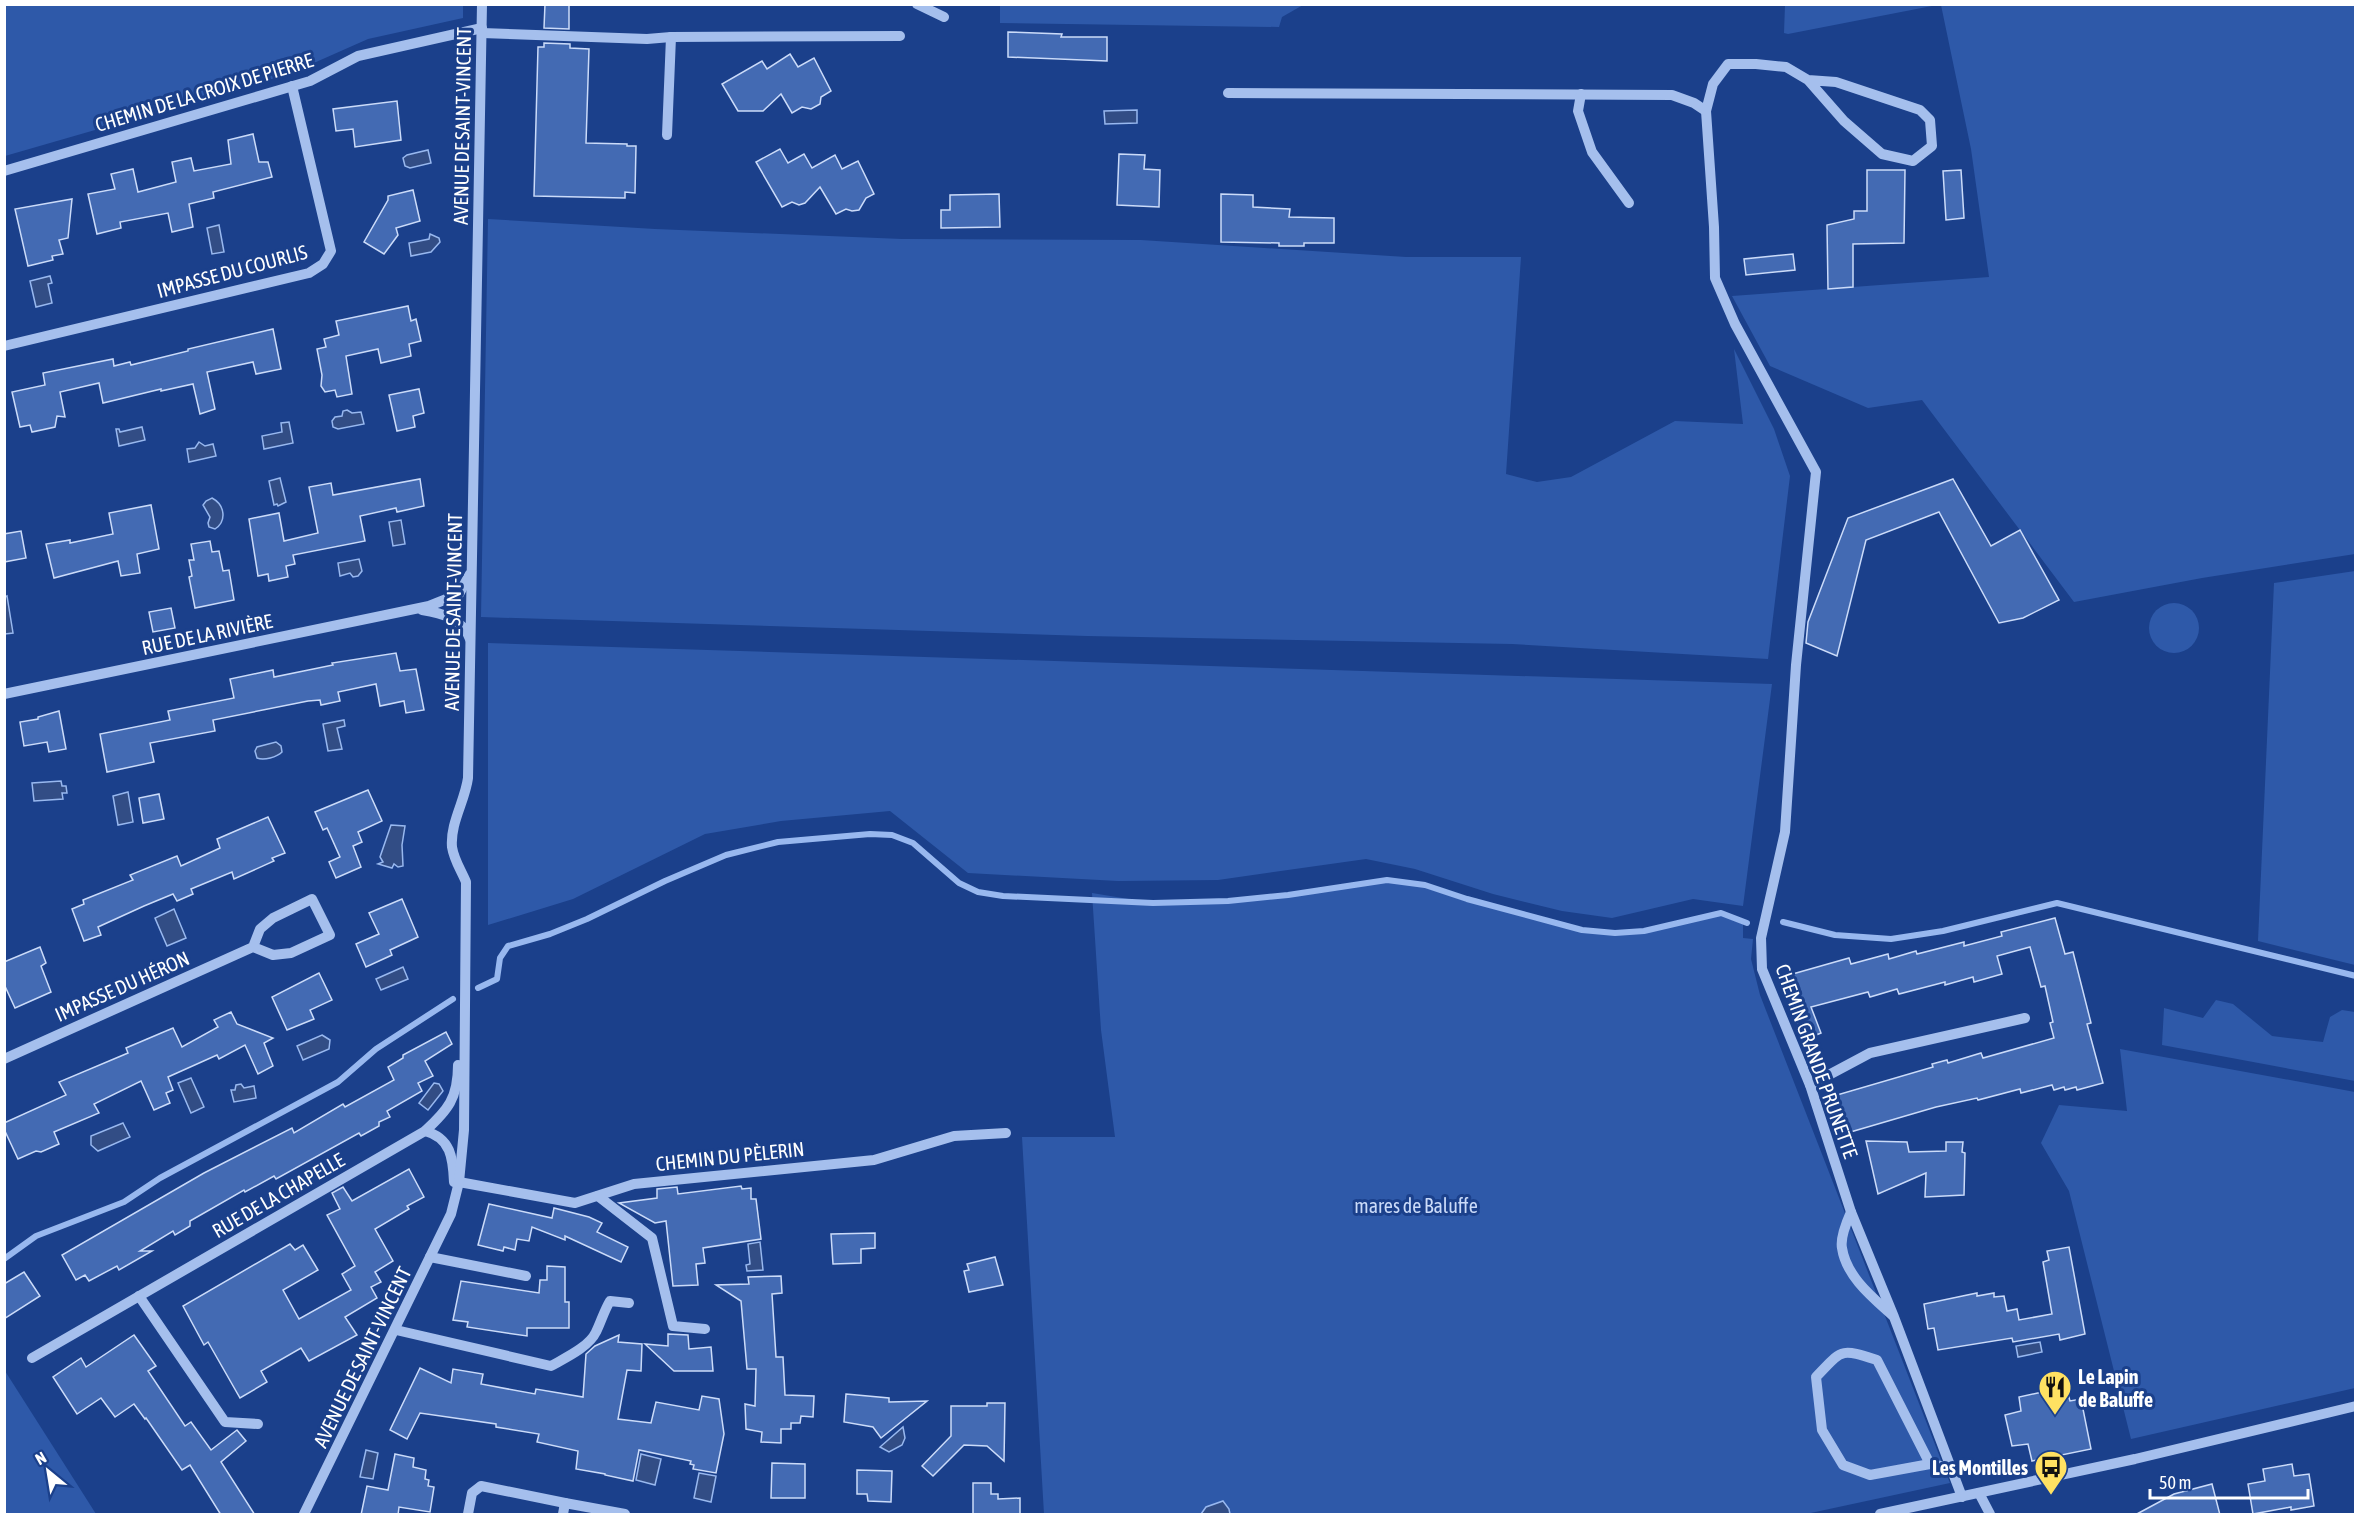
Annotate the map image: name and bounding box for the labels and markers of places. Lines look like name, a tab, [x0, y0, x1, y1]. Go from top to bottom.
place label: Le Lapin de Baluffe	[2078, 1365, 2153, 1411]
restaurant icon: Le Lapin de Baluffe	[2037, 1369, 2073, 1416]
bus stop icon: Les Montilles	[2033, 1449, 2069, 1496]
place label: Les Montilles	[1932, 1456, 2028, 1479]

